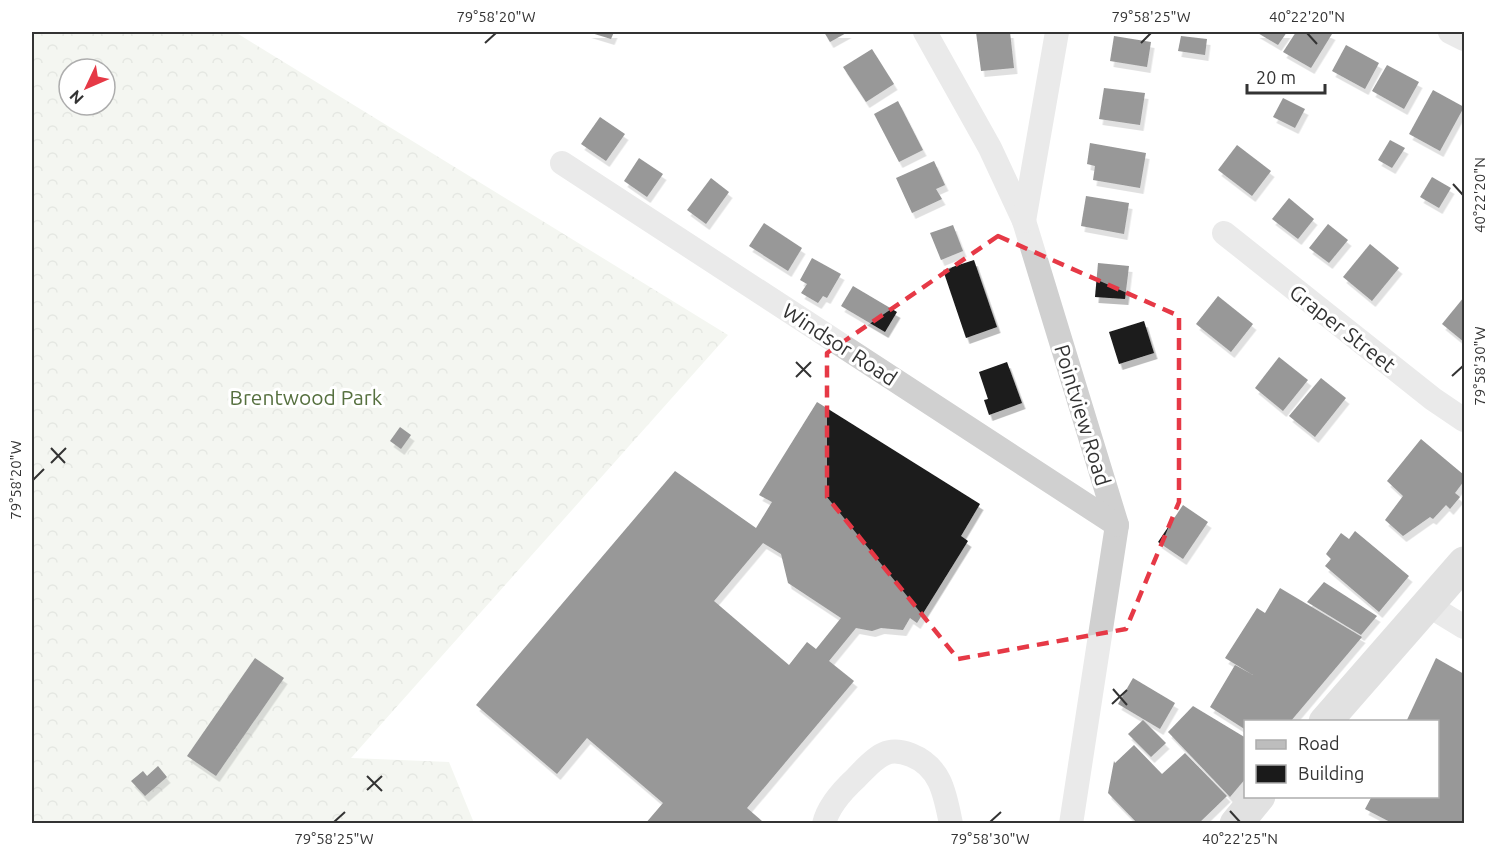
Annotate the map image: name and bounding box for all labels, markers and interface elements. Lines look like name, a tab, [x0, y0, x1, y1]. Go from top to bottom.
text: 79°58'20"W	[456, 8, 536, 25]
text: 79°58'25"W	[1111, 8, 1191, 25]
text: 40°22'20"N	[1269, 8, 1345, 25]
north arrow	[57, 57, 117, 117]
scale bar	[1247, 57, 1325, 95]
text: 20 m	[1256, 67, 1296, 87]
text: N	[66, 87, 87, 108]
text: 40°22'20"N	[1471, 157, 1488, 233]
street label: Graper Street	[1285, 279, 1401, 377]
street label: Windsor Road	[778, 298, 902, 390]
text: 79°58'30"W	[1471, 326, 1488, 406]
street label: Pointview Road	[1050, 341, 1116, 489]
park label: Brentwood Park	[230, 385, 383, 409]
text: 79°58'20"W	[7, 440, 24, 520]
legend	[1244, 720, 1439, 798]
text: Road	[1298, 733, 1340, 753]
text: Building	[1298, 763, 1364, 783]
text: 79°58'25"W	[294, 830, 374, 847]
text: 79°58'30"W	[950, 830, 1030, 847]
text: 40°22'25"N	[1202, 830, 1278, 847]

